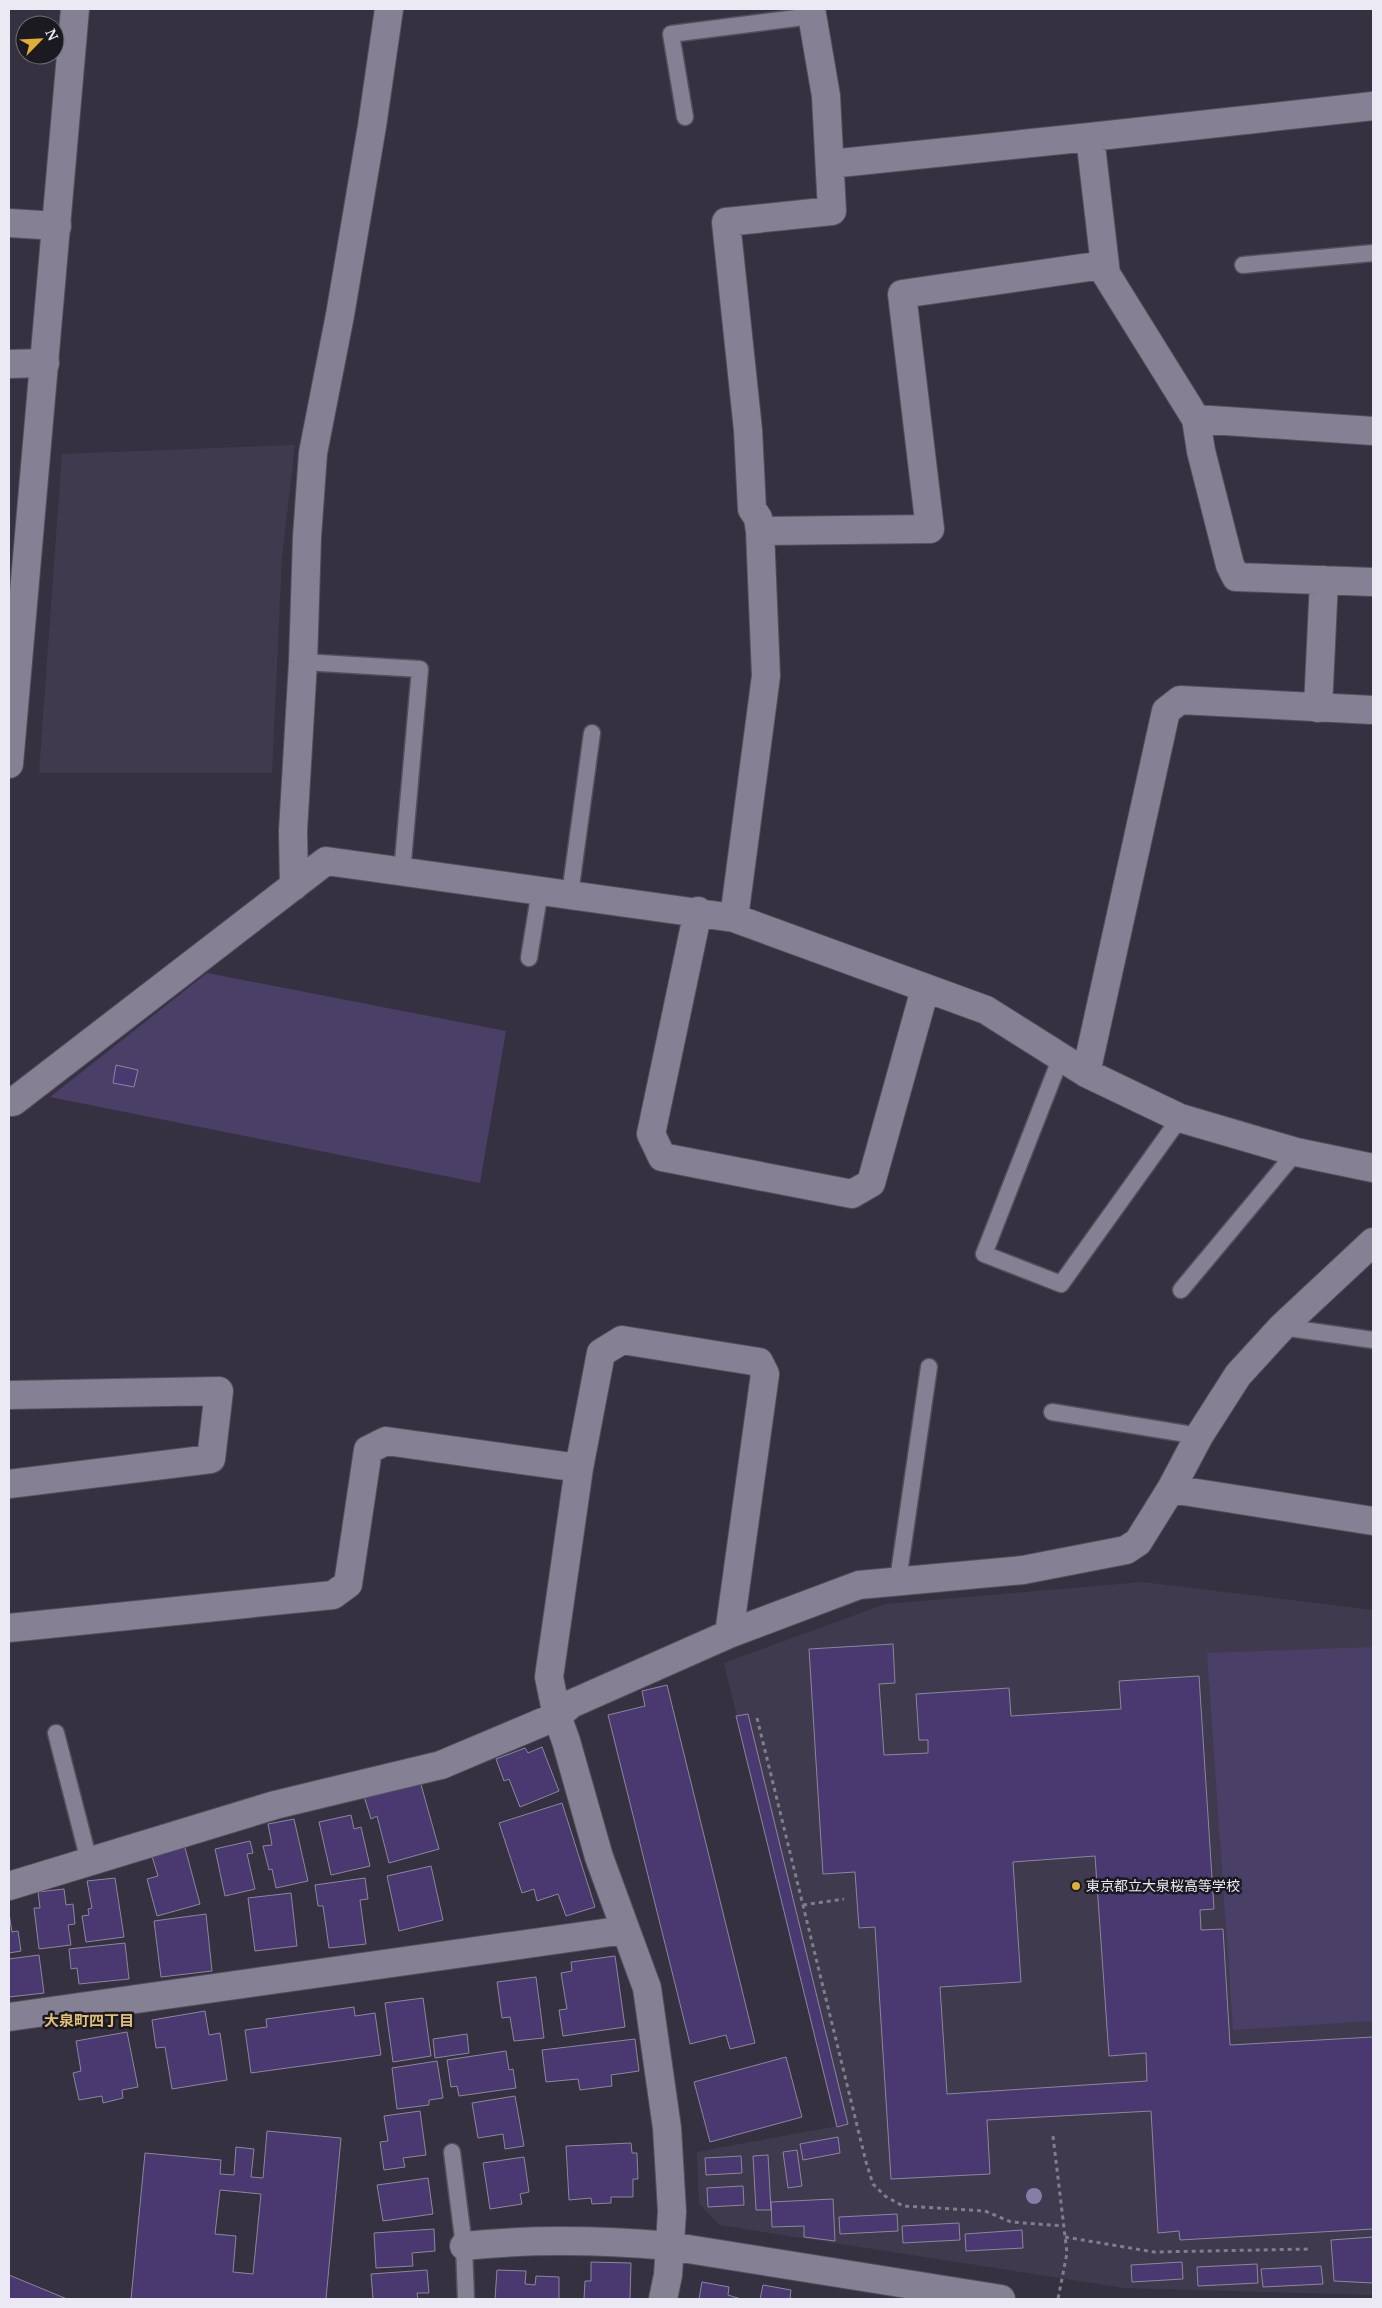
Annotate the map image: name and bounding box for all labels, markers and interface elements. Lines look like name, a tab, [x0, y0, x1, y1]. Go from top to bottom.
north arrow	[15, 15, 65, 65]
text: N	[41, 26, 63, 43]
place label: 東京都立大泉桜高等学校	[1086, 1876, 1240, 1895]
marker: 東京都立大泉桜高等学校	[1070, 1880, 1082, 1892]
district label: 大泉町四丁目	[44, 2010, 134, 2030]

